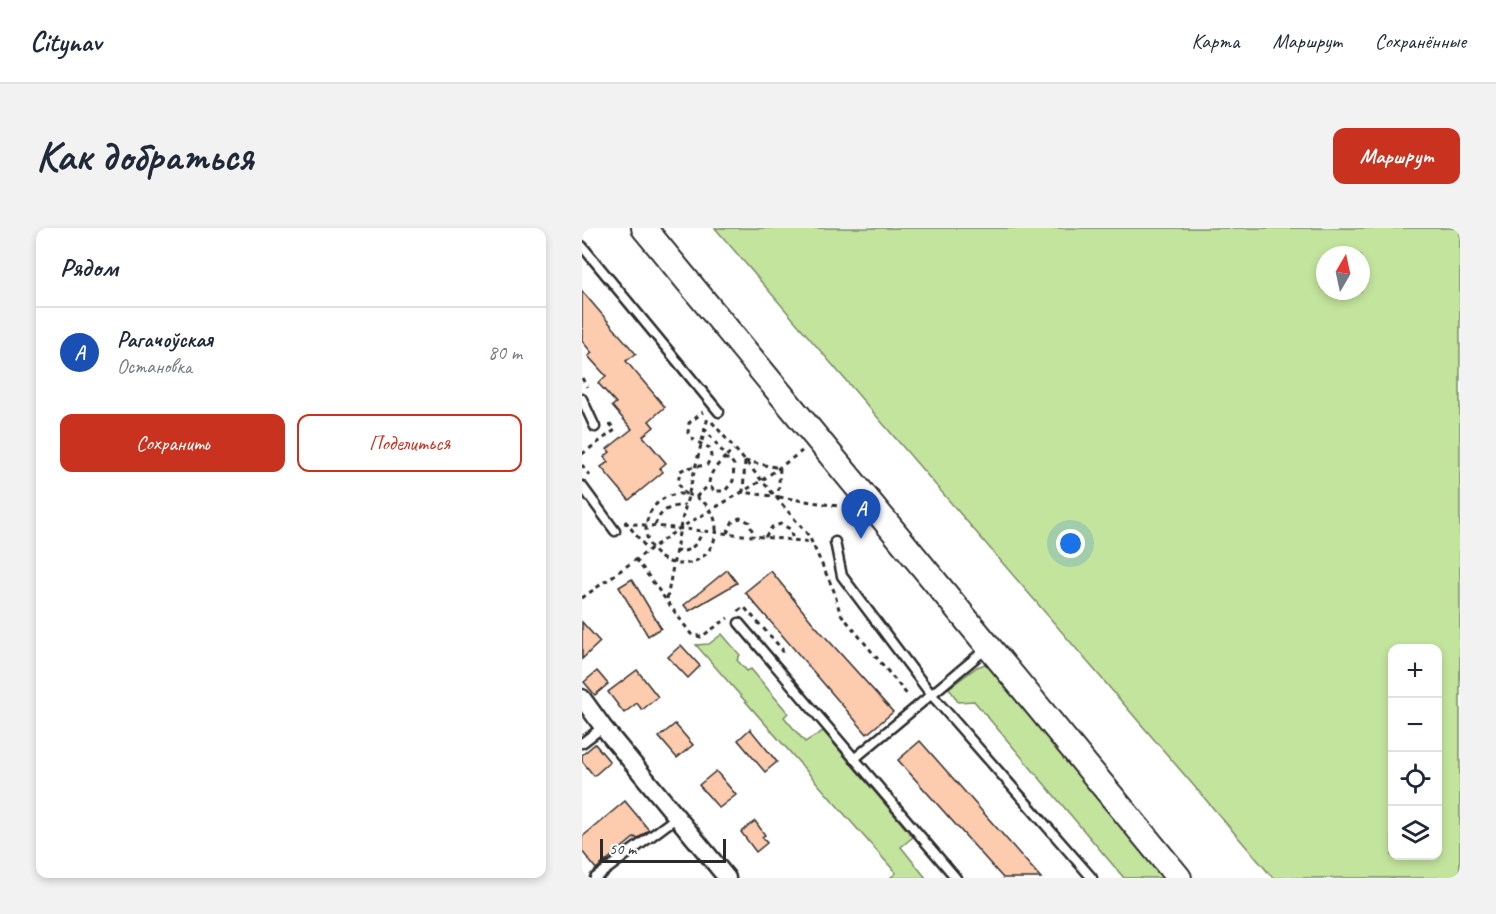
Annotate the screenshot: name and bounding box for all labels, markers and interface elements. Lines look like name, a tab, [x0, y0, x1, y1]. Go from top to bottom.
text: Citynav	[30, 24, 101, 59]
text: Карта	[1191, 28, 1240, 54]
text: Маршрут	[1273, 28, 1342, 54]
text: Сохранённые	[1375, 28, 1466, 54]
button: Маршрут	[1333, 128, 1460, 184]
text: Как добраться	[36, 130, 253, 183]
north arrow	[1316, 246, 1370, 300]
text: Рядом	[60, 251, 118, 284]
text: Рагачоўская	[117, 326, 213, 354]
text: A	[74, 340, 85, 365]
text: 80 m	[488, 340, 522, 365]
text: Остановка	[117, 354, 192, 379]
button: Сохранить	[60, 414, 285, 472]
button: Поделиться	[297, 414, 522, 472]
pin: A	[842, 490, 880, 539]
your location	[1056, 529, 1085, 558]
map controls	[1388, 644, 1442, 860]
button: +	[1388, 644, 1442, 698]
button: −	[1388, 698, 1442, 752]
button: locate	[1388, 752, 1442, 806]
button: layers	[1388, 806, 1442, 860]
scale bar	[600, 836, 726, 864]
text: 50 m	[609, 839, 636, 859]

